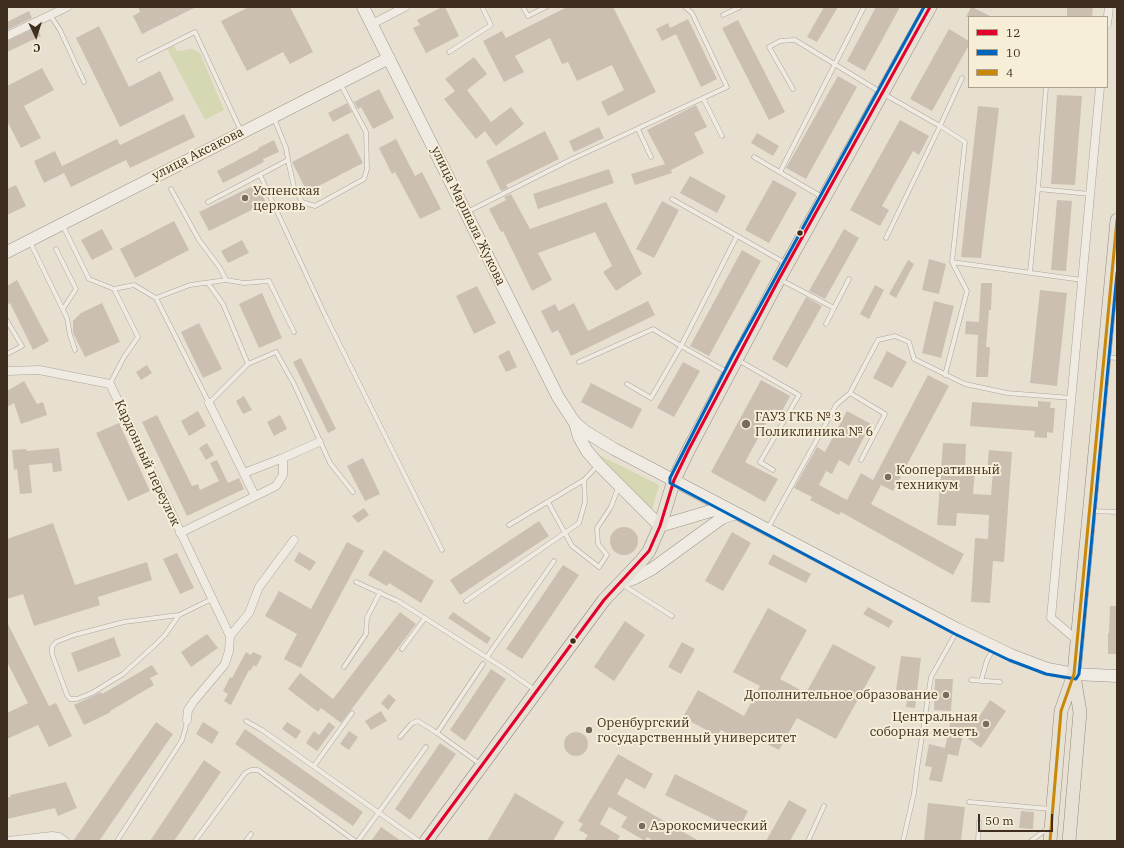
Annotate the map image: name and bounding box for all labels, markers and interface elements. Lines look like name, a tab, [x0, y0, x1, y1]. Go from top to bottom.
north arrow	[16, 16, 56, 56]
legend	[968, 16, 1108, 88]
text: 12	[1006, 25, 1020, 40]
text: С	[33, 41, 41, 55]
text: 10	[1006, 45, 1020, 60]
text: 4	[1006, 65, 1013, 80]
street label: улица Аксакова	[150, 124, 246, 184]
street label: улица Маршала Жукова	[427, 144, 509, 288]
place label: Успенская церковь	[253, 183, 320, 214]
marker: Успенская церковь	[240, 193, 250, 203]
unlabelled marker	[795, 228, 805, 238]
street label: Кардонный переулок	[111, 397, 183, 529]
place label: ГАУЗ ГКБ № 3 Поликлиника № 6	[755, 409, 873, 440]
marker: ГАУЗ ГКБ № 3 Поликлиника № 6	[740, 418, 752, 430]
place label: Кооперативный техникум	[896, 462, 1000, 493]
marker: Кооперативный техникум	[883, 472, 893, 482]
unlabelled marker	[568, 636, 578, 646]
place label: Дополнительное образование	[744, 687, 938, 703]
marker: Дополнительное образование	[941, 690, 951, 700]
place label: Центральная соборная мечеть	[870, 709, 978, 740]
place label: Оренбургский государственный университет	[597, 715, 796, 746]
marker: Центральная соборная мечеть	[981, 719, 991, 729]
marker: Оренбургский государственный университет	[584, 725, 594, 735]
scale bar	[980, 806, 1055, 832]
text: 50 m	[985, 813, 1014, 828]
place label: Аэрокосмический	[650, 818, 768, 834]
marker: Аэрокосмический	[637, 821, 647, 831]

